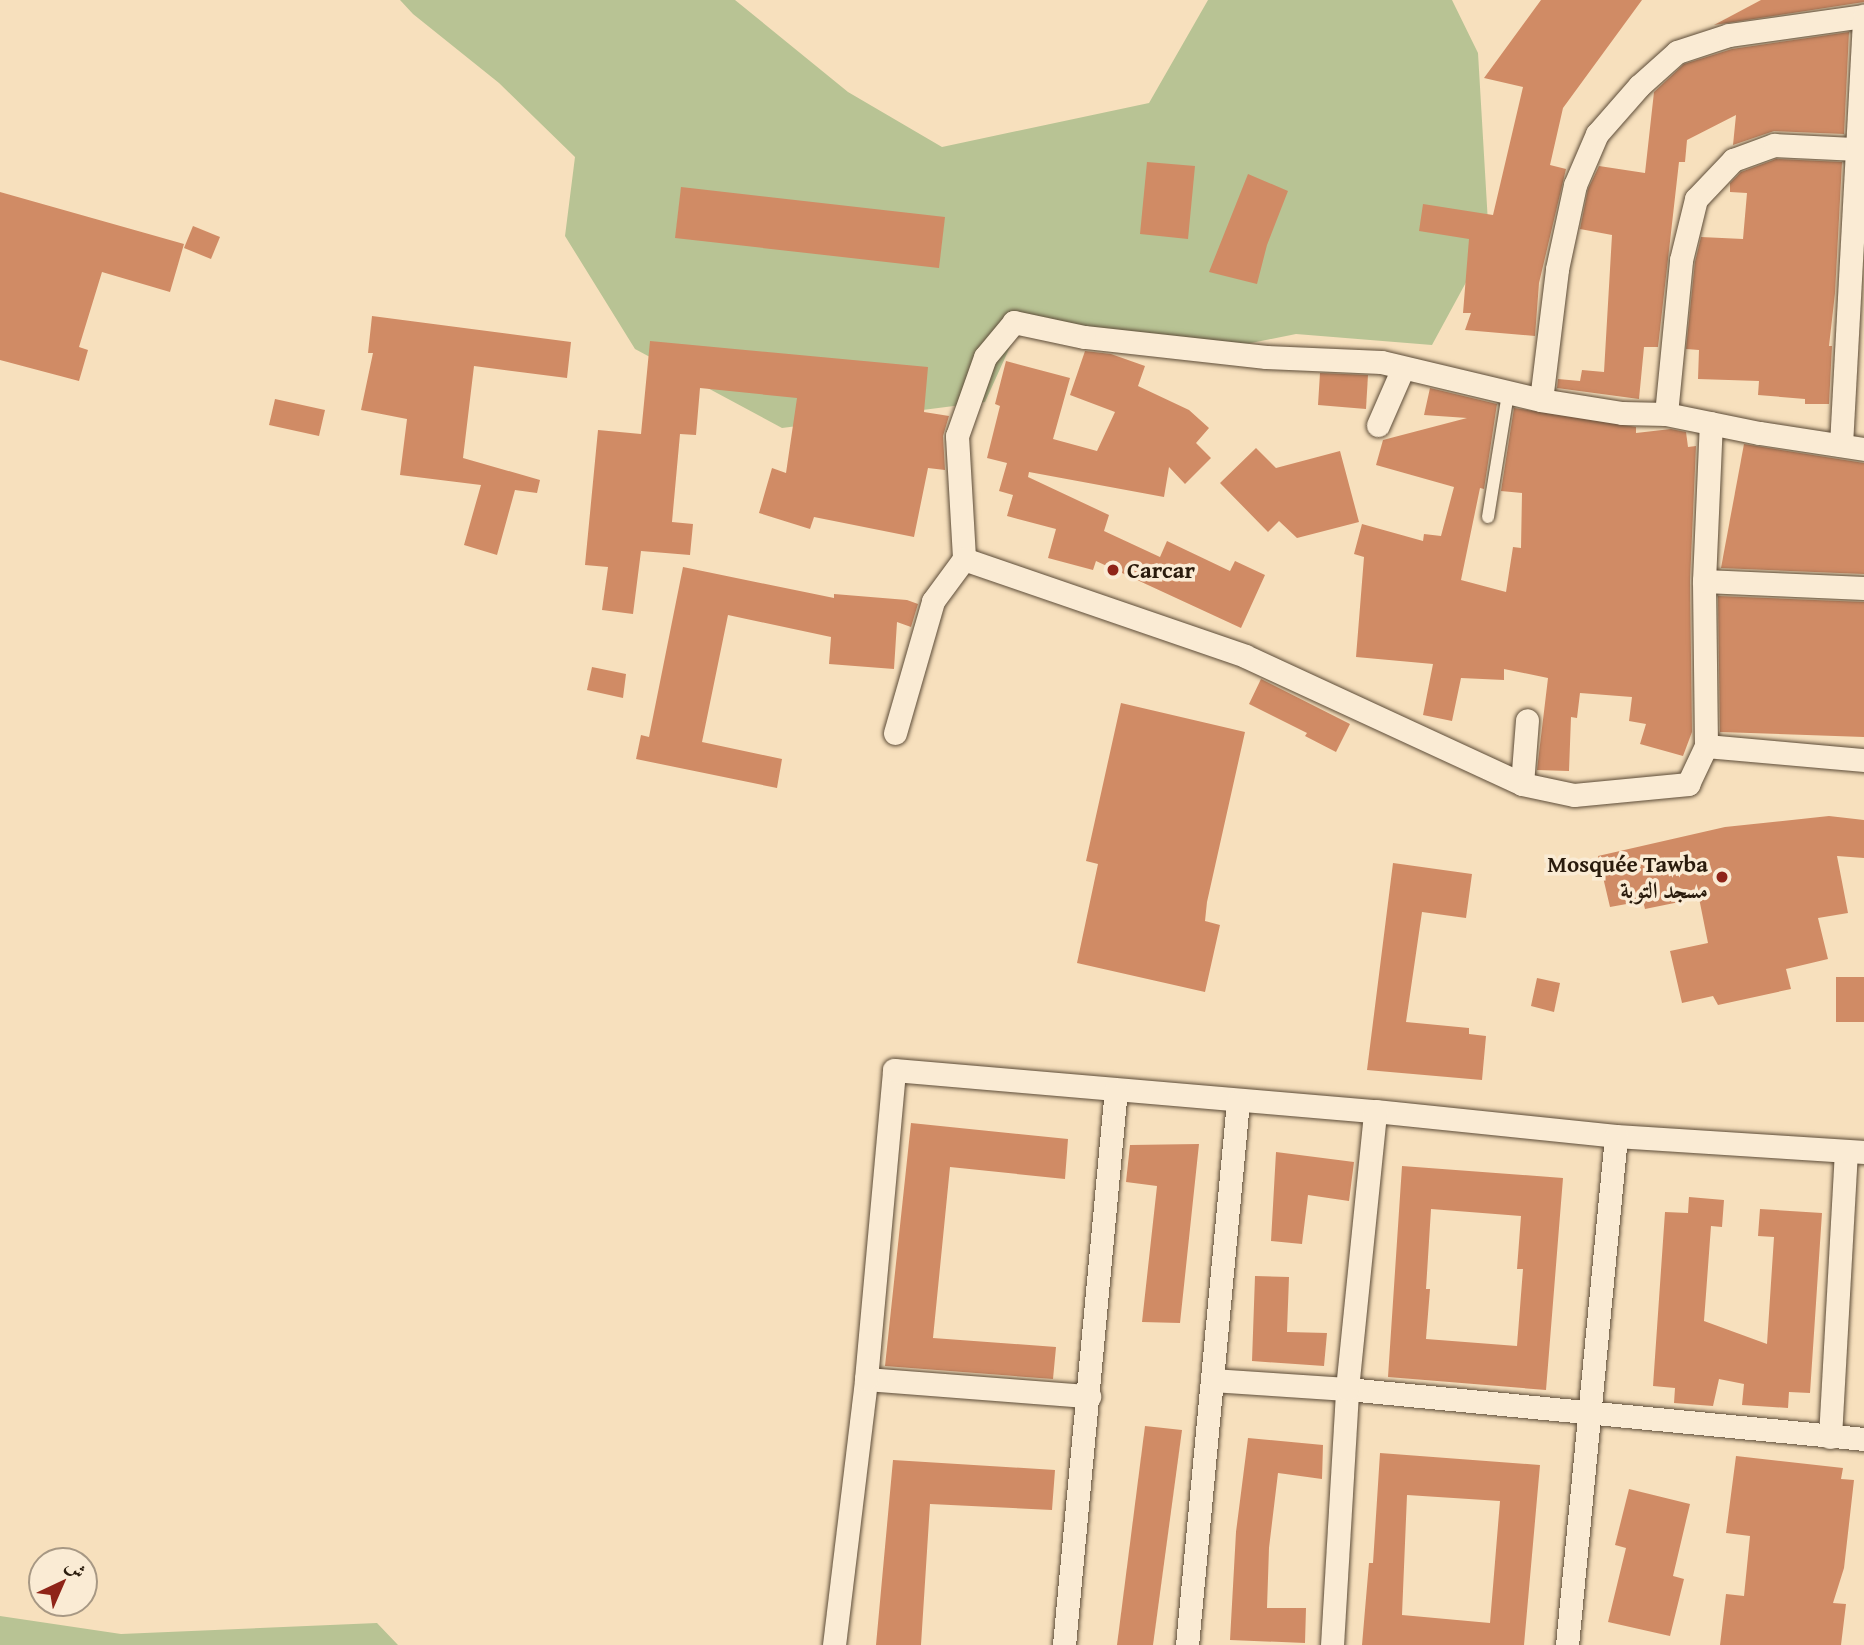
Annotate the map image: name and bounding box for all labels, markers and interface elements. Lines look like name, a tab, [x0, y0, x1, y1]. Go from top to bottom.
place label: Carcar	[1127, 556, 1195, 584]
marker: Carcar	[1105, 562, 1121, 578]
place label: Mosquée Tawba مسجد التوبة	[1547, 850, 1708, 904]
marker: Mosquée Tawba مسجد التوبة	[1714, 869, 1730, 885]
north arrow	[28, 1547, 98, 1617]
text: ش	[60, 1552, 93, 1585]

